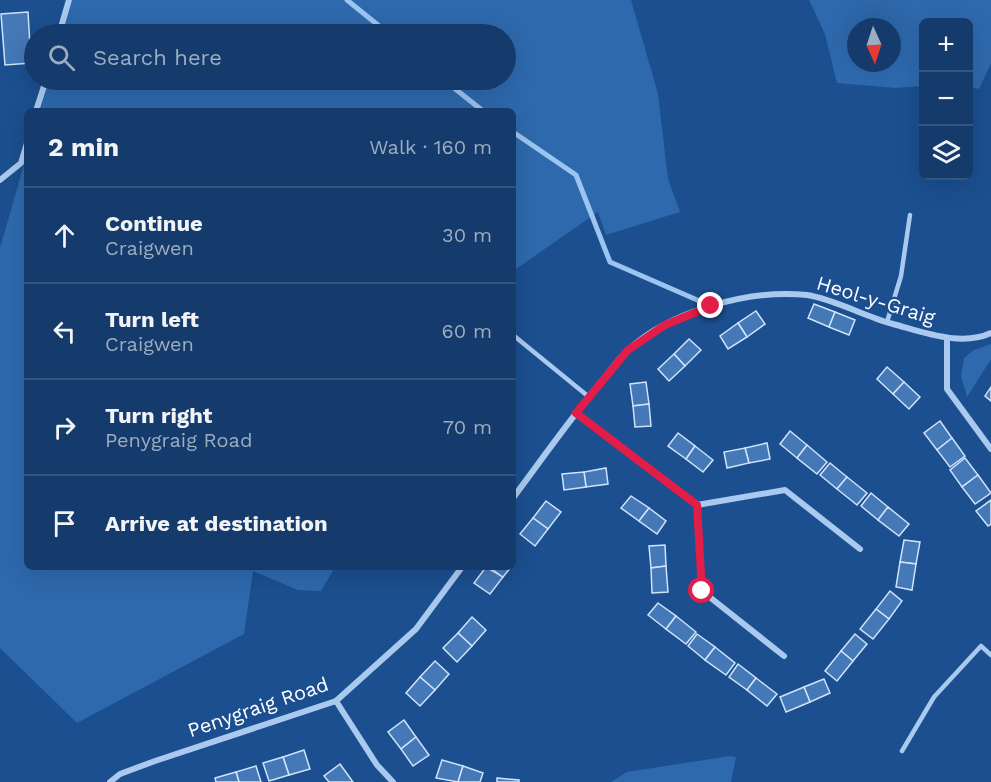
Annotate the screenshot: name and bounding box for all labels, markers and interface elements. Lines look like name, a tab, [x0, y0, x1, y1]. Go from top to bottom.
north arrow	[847, 18, 901, 72]
map controls	[919, 18, 973, 180]
button: +	[919, 18, 973, 72]
search box	[24, 24, 516, 90]
icon: search	[45, 41, 78, 74]
text: Search here	[93, 45, 222, 70]
button: −	[919, 72, 973, 126]
button: layers	[919, 126, 973, 180]
text: 2 min	[48, 132, 119, 162]
text: Walk · 160 m	[369, 135, 492, 159]
text: Continue	[105, 211, 203, 236]
icon: ahead	[48, 219, 81, 252]
text: 30 m	[442, 223, 492, 247]
text: Craigwen	[105, 236, 194, 260]
street label: Heol-y-Graig	[814, 271, 939, 330]
route end	[697, 292, 723, 318]
text: Turn left	[105, 307, 199, 332]
icon: left	[48, 315, 81, 348]
text: 60 m	[442, 319, 492, 343]
text: Craigwen	[105, 332, 194, 356]
text: Turn right	[105, 403, 212, 428]
icon: right	[48, 411, 81, 444]
text: 70 m	[443, 415, 492, 439]
text: Penygraig Road	[105, 428, 252, 452]
icon: arrive	[48, 507, 81, 540]
text: Arrive at destination	[105, 511, 328, 536]
route start	[688, 577, 714, 603]
street label: Penygraig Road	[184, 672, 332, 742]

